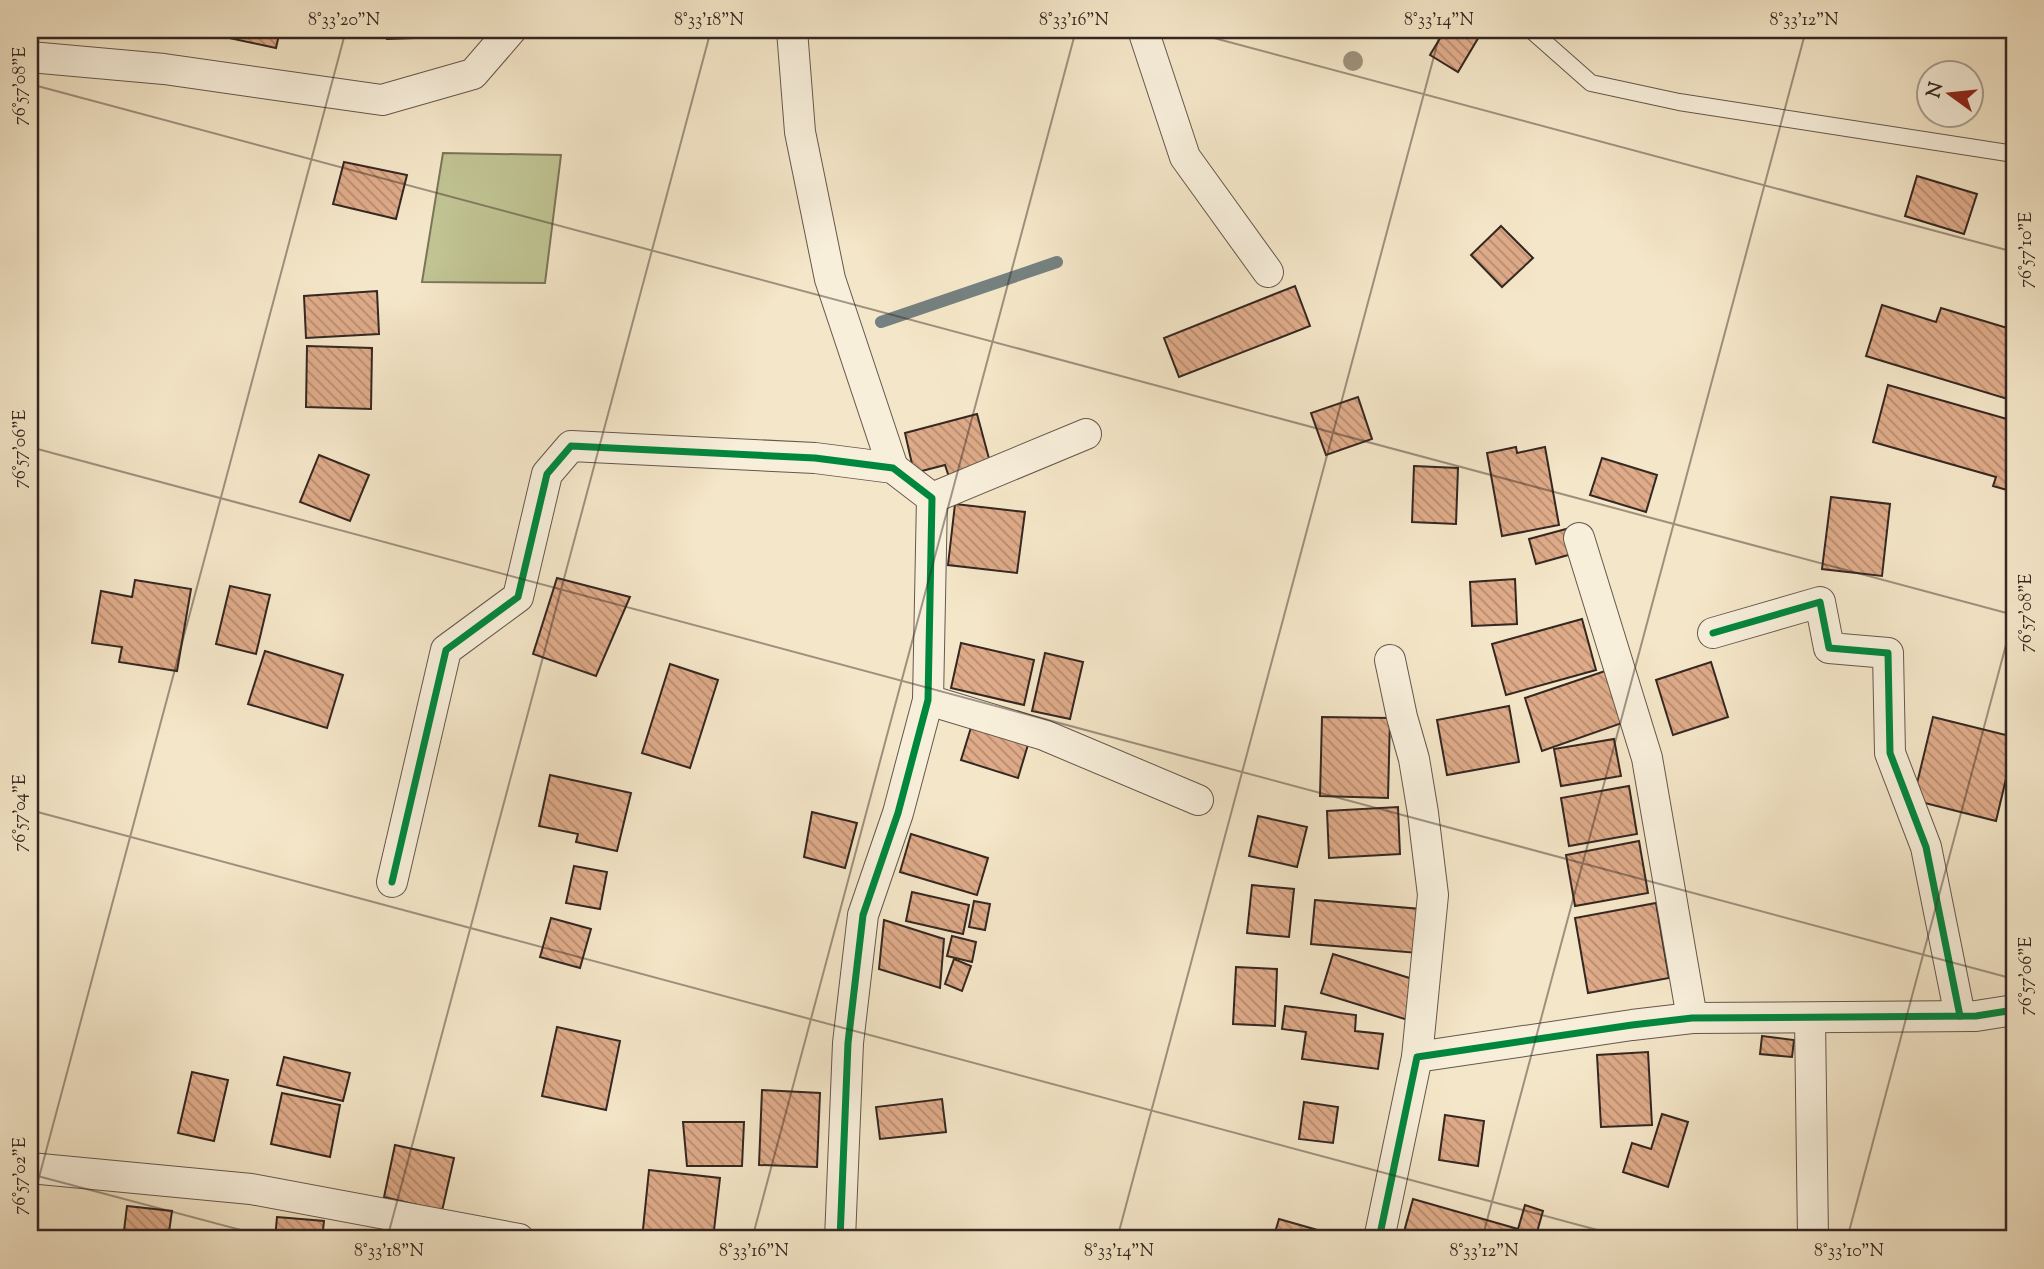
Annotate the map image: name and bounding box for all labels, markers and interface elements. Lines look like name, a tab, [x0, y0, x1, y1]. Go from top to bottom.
text: 8°33'20"N	[308, 8, 380, 34]
text: 8°33'18"N	[674, 8, 744, 34]
text: 8°33'16"N	[1039, 8, 1109, 34]
text: 8°33'14"N	[1404, 8, 1474, 34]
text: 8°33'12"N	[1769, 8, 1839, 34]
text: 76°57'08"E	[8, 47, 34, 125]
north arrow	[1914, 60, 1984, 130]
text: N	[1921, 79, 1951, 101]
text: 76°57'10"E	[2014, 212, 2040, 288]
text: 76°57'06"E	[8, 410, 34, 488]
text: 76°57'08"E	[2014, 574, 2040, 652]
text: 76°57'04"E	[8, 774, 34, 852]
text: 76°57'06"E	[2014, 937, 2040, 1015]
text: 76°57'02"E	[8, 1137, 34, 1215]
text: 8°33'18"N	[354, 1239, 424, 1265]
text: 8°33'16"N	[719, 1239, 789, 1265]
text: 8°33'14"N	[1084, 1239, 1154, 1265]
text: 8°33'12"N	[1449, 1239, 1519, 1265]
text: 8°33'10"N	[1814, 1239, 1884, 1265]

